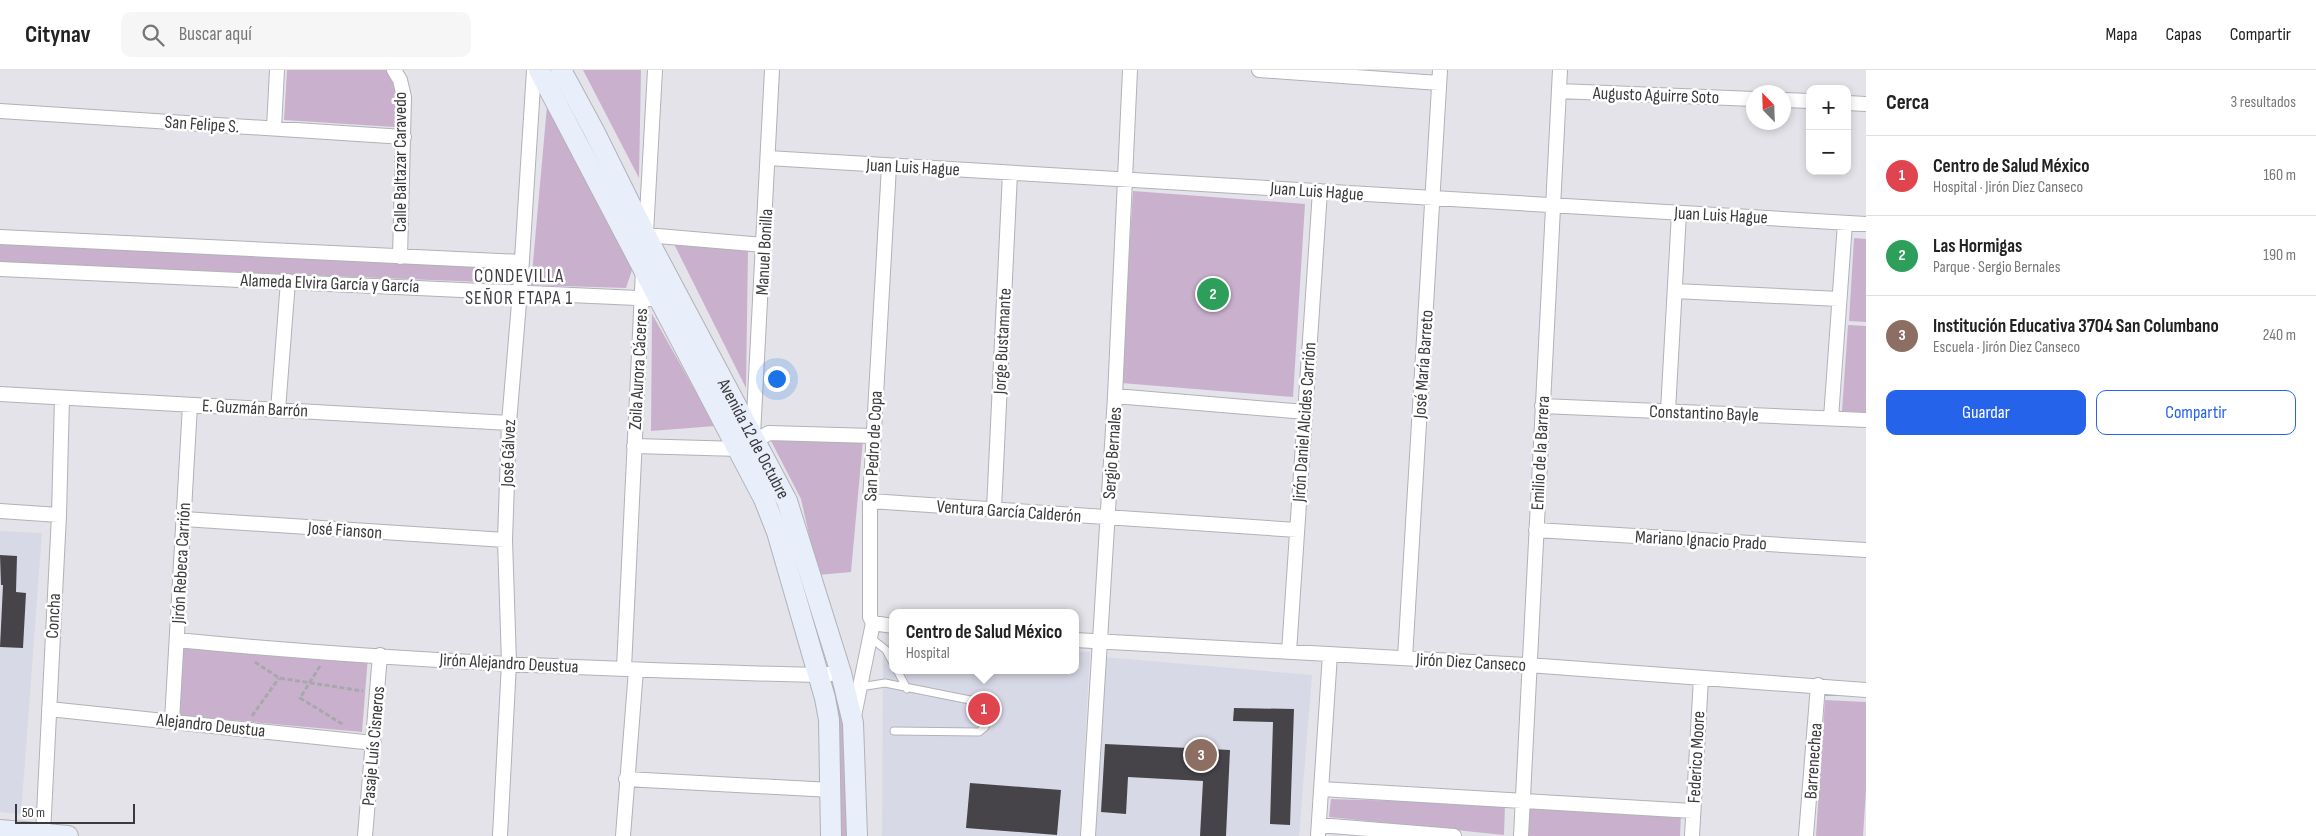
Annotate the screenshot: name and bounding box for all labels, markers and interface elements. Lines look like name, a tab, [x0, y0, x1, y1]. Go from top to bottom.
search box	[121, 12, 471, 57]
text: Citynav	[25, 20, 91, 49]
icon: search	[139, 21, 167, 49]
text: Buscar aquí	[179, 23, 252, 46]
text: Mapa	[2105, 24, 2137, 45]
text: Capas	[2165, 24, 2202, 45]
text: Compartir	[2230, 24, 2291, 45]
street label: Augusto Aguirre Soto	[1592, 83, 1719, 108]
north arrow	[1746, 85, 1791, 130]
map controls	[1806, 85, 1851, 175]
button: +	[1806, 85, 1851, 130]
text: Cerca	[1886, 90, 1929, 115]
street label: Calle Baltazar Caravedo	[390, 92, 411, 232]
text: 3 resultados	[2231, 93, 2296, 112]
street label: San Felipe S.	[164, 111, 240, 138]
button: −	[1806, 130, 1851, 175]
street label: Juan Luis Hague	[865, 155, 960, 180]
text: Centro de Salud México	[1933, 155, 2090, 178]
text: 1	[1899, 166, 1905, 185]
text: 160 m	[2263, 166, 2296, 185]
street label: Juan Luis Hague	[1269, 178, 1364, 205]
text: Hospital · Jirón Diez Canseco	[1933, 178, 2083, 197]
street label: Juan Luis Hague	[1673, 203, 1768, 228]
street label: Manuel Bonilla	[752, 208, 777, 296]
text: Las Hormigas	[1933, 235, 2022, 258]
text: 2	[1898, 246, 1906, 265]
text: 190 m	[2263, 246, 2296, 265]
text: Parque · Sergio Bernales	[1933, 258, 2060, 277]
district label: CONDEVILLA SEÑOR ETAPA 1	[465, 265, 573, 310]
street label: Alameda Elvira García y García	[239, 270, 420, 297]
pin: 2	[1197, 275, 1229, 313]
street label: Jorge Bustamante	[989, 287, 1016, 396]
street label: Zoila Aurora Cáceres	[625, 308, 652, 430]
street label: José María Barreto	[1409, 309, 1438, 420]
text: Institución Educativa 3704 San Columbano	[1933, 315, 2219, 338]
text: 3	[1898, 326, 1906, 345]
text: 240 m	[2263, 326, 2296, 345]
text: Escuela · Jirón Diez Canseco	[1933, 338, 2080, 357]
street label: Jirón Daniel Alcides Carrión	[1288, 341, 1321, 504]
your location	[764, 366, 790, 392]
street label: Avenida 12 de Octubre	[712, 374, 794, 502]
street label: San Pedro de Copa	[860, 390, 887, 502]
button: Guardar	[1886, 390, 2086, 435]
button: Compartir	[2096, 390, 2296, 435]
street label: E. Guzmán Barrón	[202, 395, 308, 422]
street label: Emilio de la Barrera	[1527, 395, 1554, 511]
street label: Constantino Bayle	[1649, 401, 1759, 426]
street label: Sergio Bernales	[1099, 406, 1126, 500]
street label: José Gálvez	[497, 418, 520, 488]
street label: Ventura García Calderón	[936, 496, 1082, 527]
street label: Jirón Rebeca Carrión	[168, 502, 195, 625]
street label: José Fianson	[306, 517, 383, 544]
street label: Mariano Ignacio Prado	[1635, 527, 1767, 554]
street label: Concha	[42, 593, 65, 639]
popup	[889, 609, 1079, 674]
text: Centro de Salud México	[906, 621, 1062, 644]
text: Hospital	[906, 644, 950, 663]
street label: Jirón Alejandro Deustua	[438, 649, 579, 678]
street label: Jirón Diez Canseco	[1414, 649, 1526, 676]
street label: Pasaje Luís Cisneros	[358, 685, 389, 807]
pin: 1	[968, 690, 1000, 728]
street label: Alejandro Deustua	[155, 709, 266, 742]
street label: Federico Moore	[1684, 710, 1709, 804]
street label: Barrenechea	[1800, 722, 1827, 800]
pin: 3	[1185, 736, 1217, 774]
scale bar	[15, 801, 135, 824]
text: 50 m	[22, 804, 45, 821]

